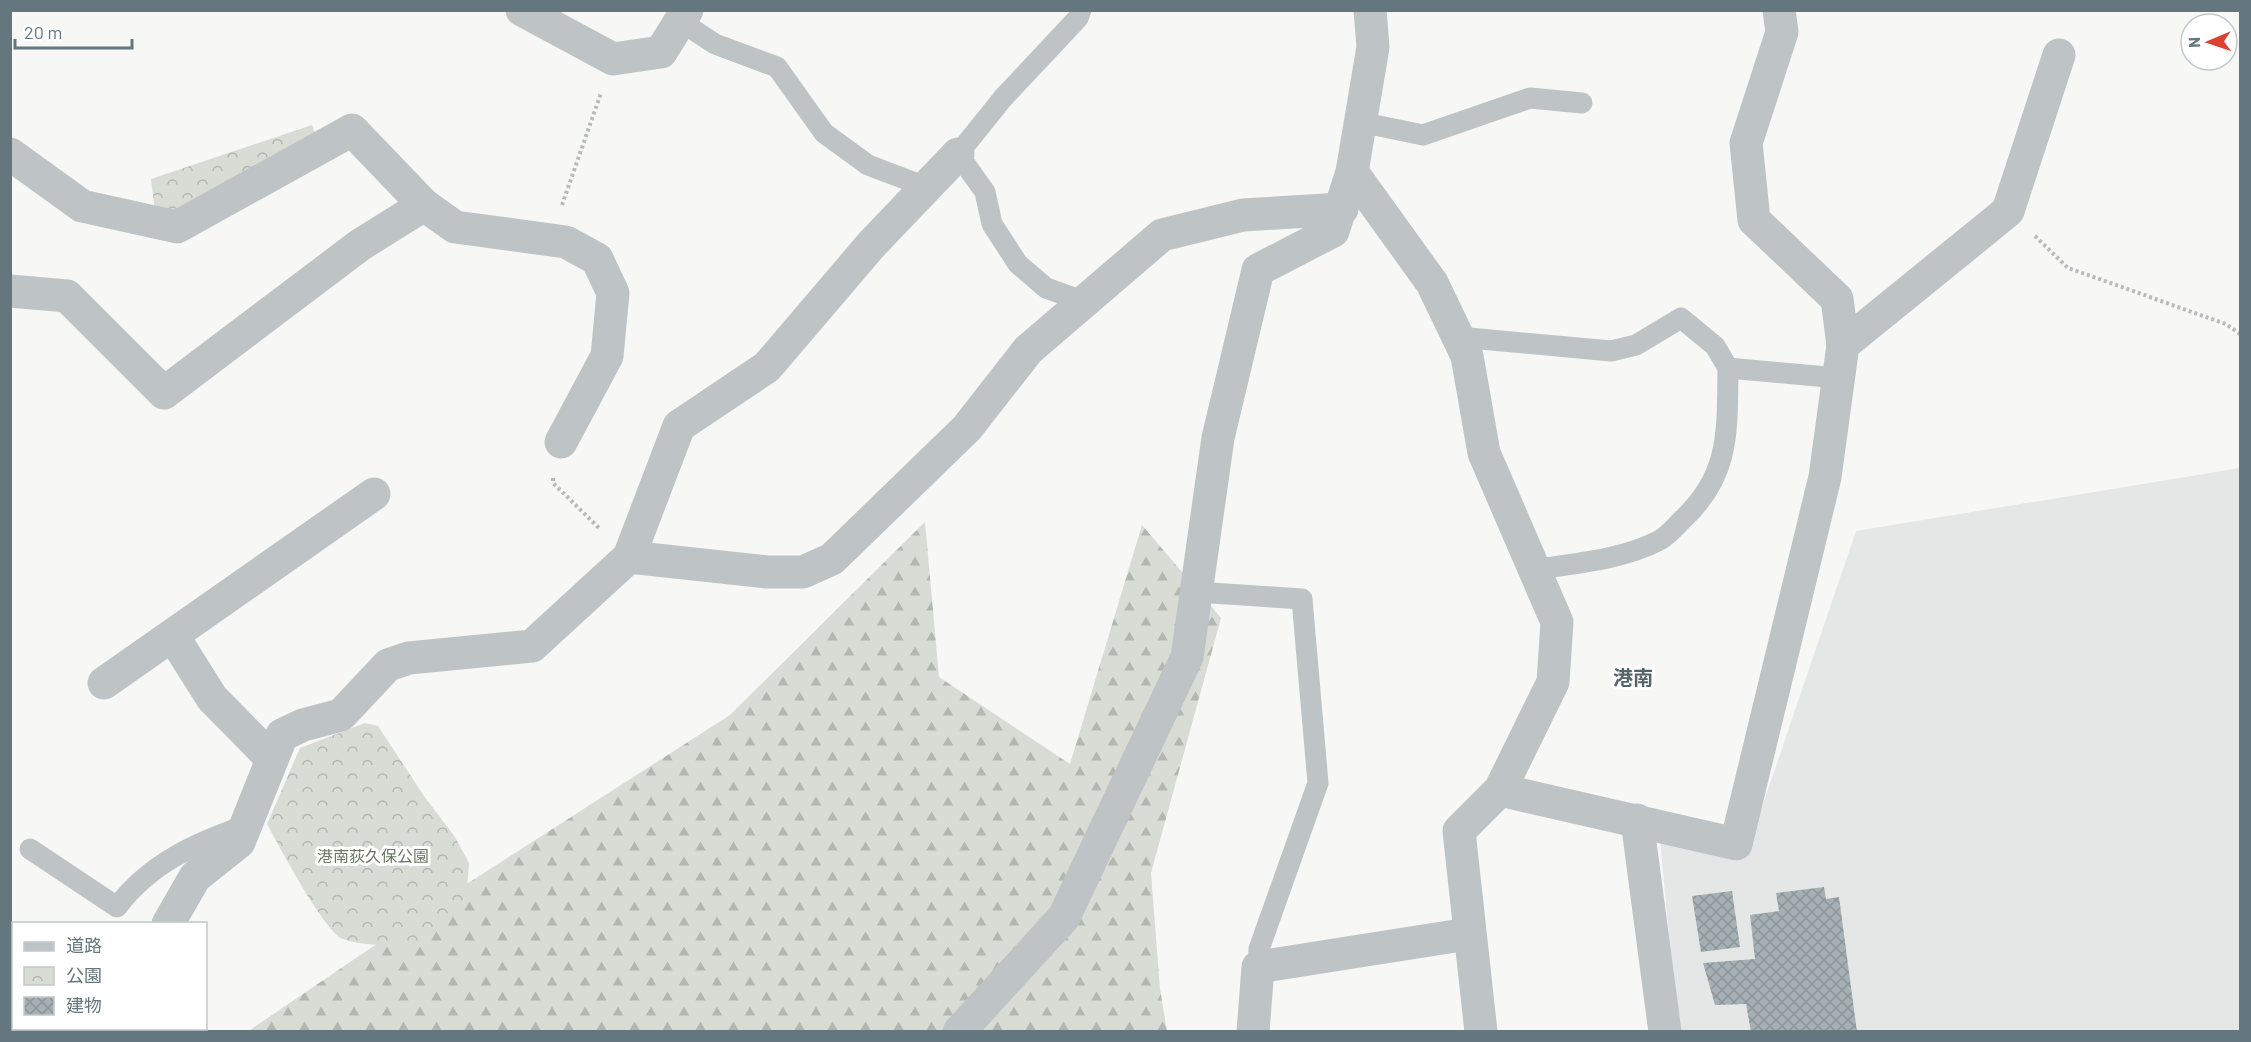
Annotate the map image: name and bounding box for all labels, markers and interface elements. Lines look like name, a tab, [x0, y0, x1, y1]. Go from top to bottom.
scale bar	[15, 12, 132, 50]
north arrow	[2179, 12, 2239, 72]
text: 20 m	[24, 21, 62, 43]
text: N	[2184, 37, 2203, 48]
district label: 港南	[1613, 665, 1653, 689]
park label: 港南荻久保公園	[317, 846, 429, 865]
legend	[12, 922, 207, 1030]
text: 道路	[66, 934, 102, 956]
text: 公園	[66, 964, 102, 986]
text: 建物	[66, 994, 102, 1016]

